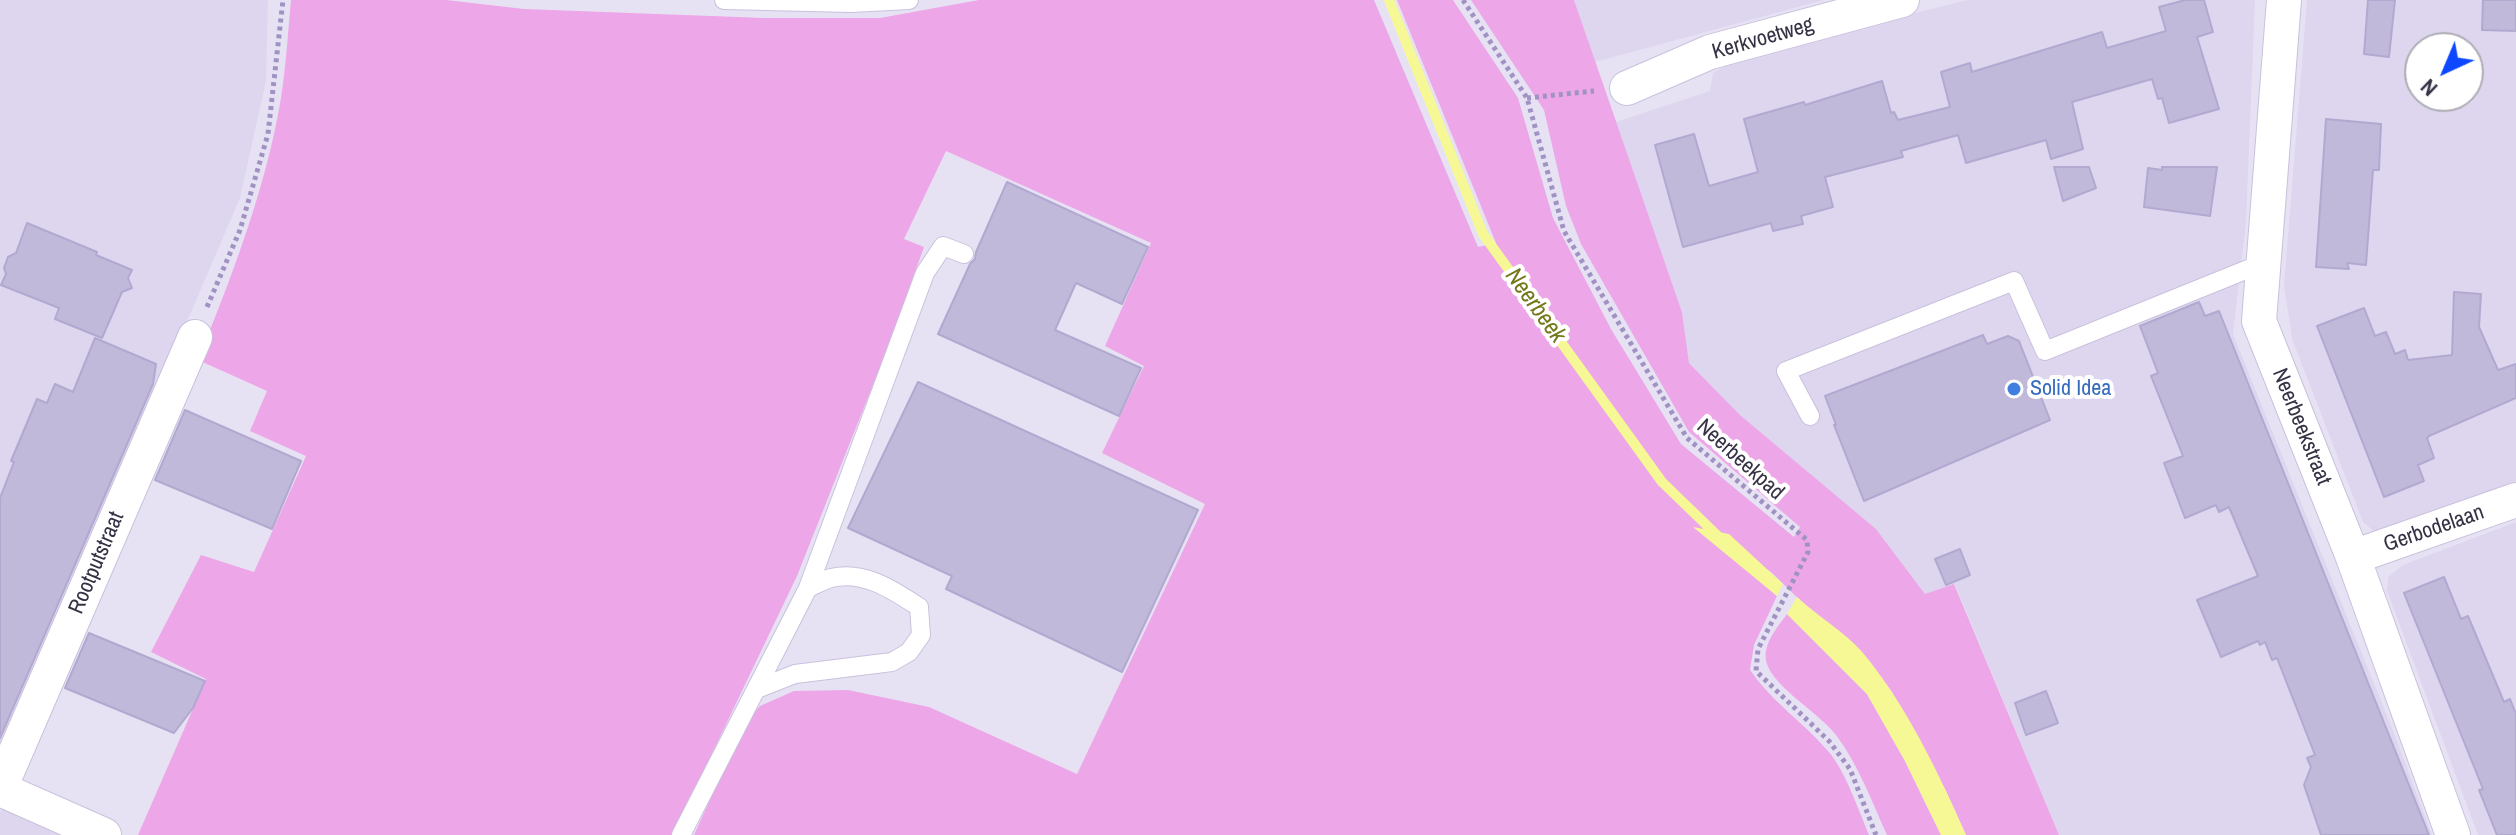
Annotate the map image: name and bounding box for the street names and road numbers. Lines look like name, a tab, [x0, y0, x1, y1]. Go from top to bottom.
street label: Kerkvoetweg	[1709, 12, 1817, 66]
street label: Neerbeekstraat	[2266, 365, 2336, 489]
street label: Neerbeekpad	[1691, 414, 1789, 506]
street label: Gerbodelaan	[2380, 500, 2488, 558]
street label: Rootputstraat	[64, 508, 130, 618]

